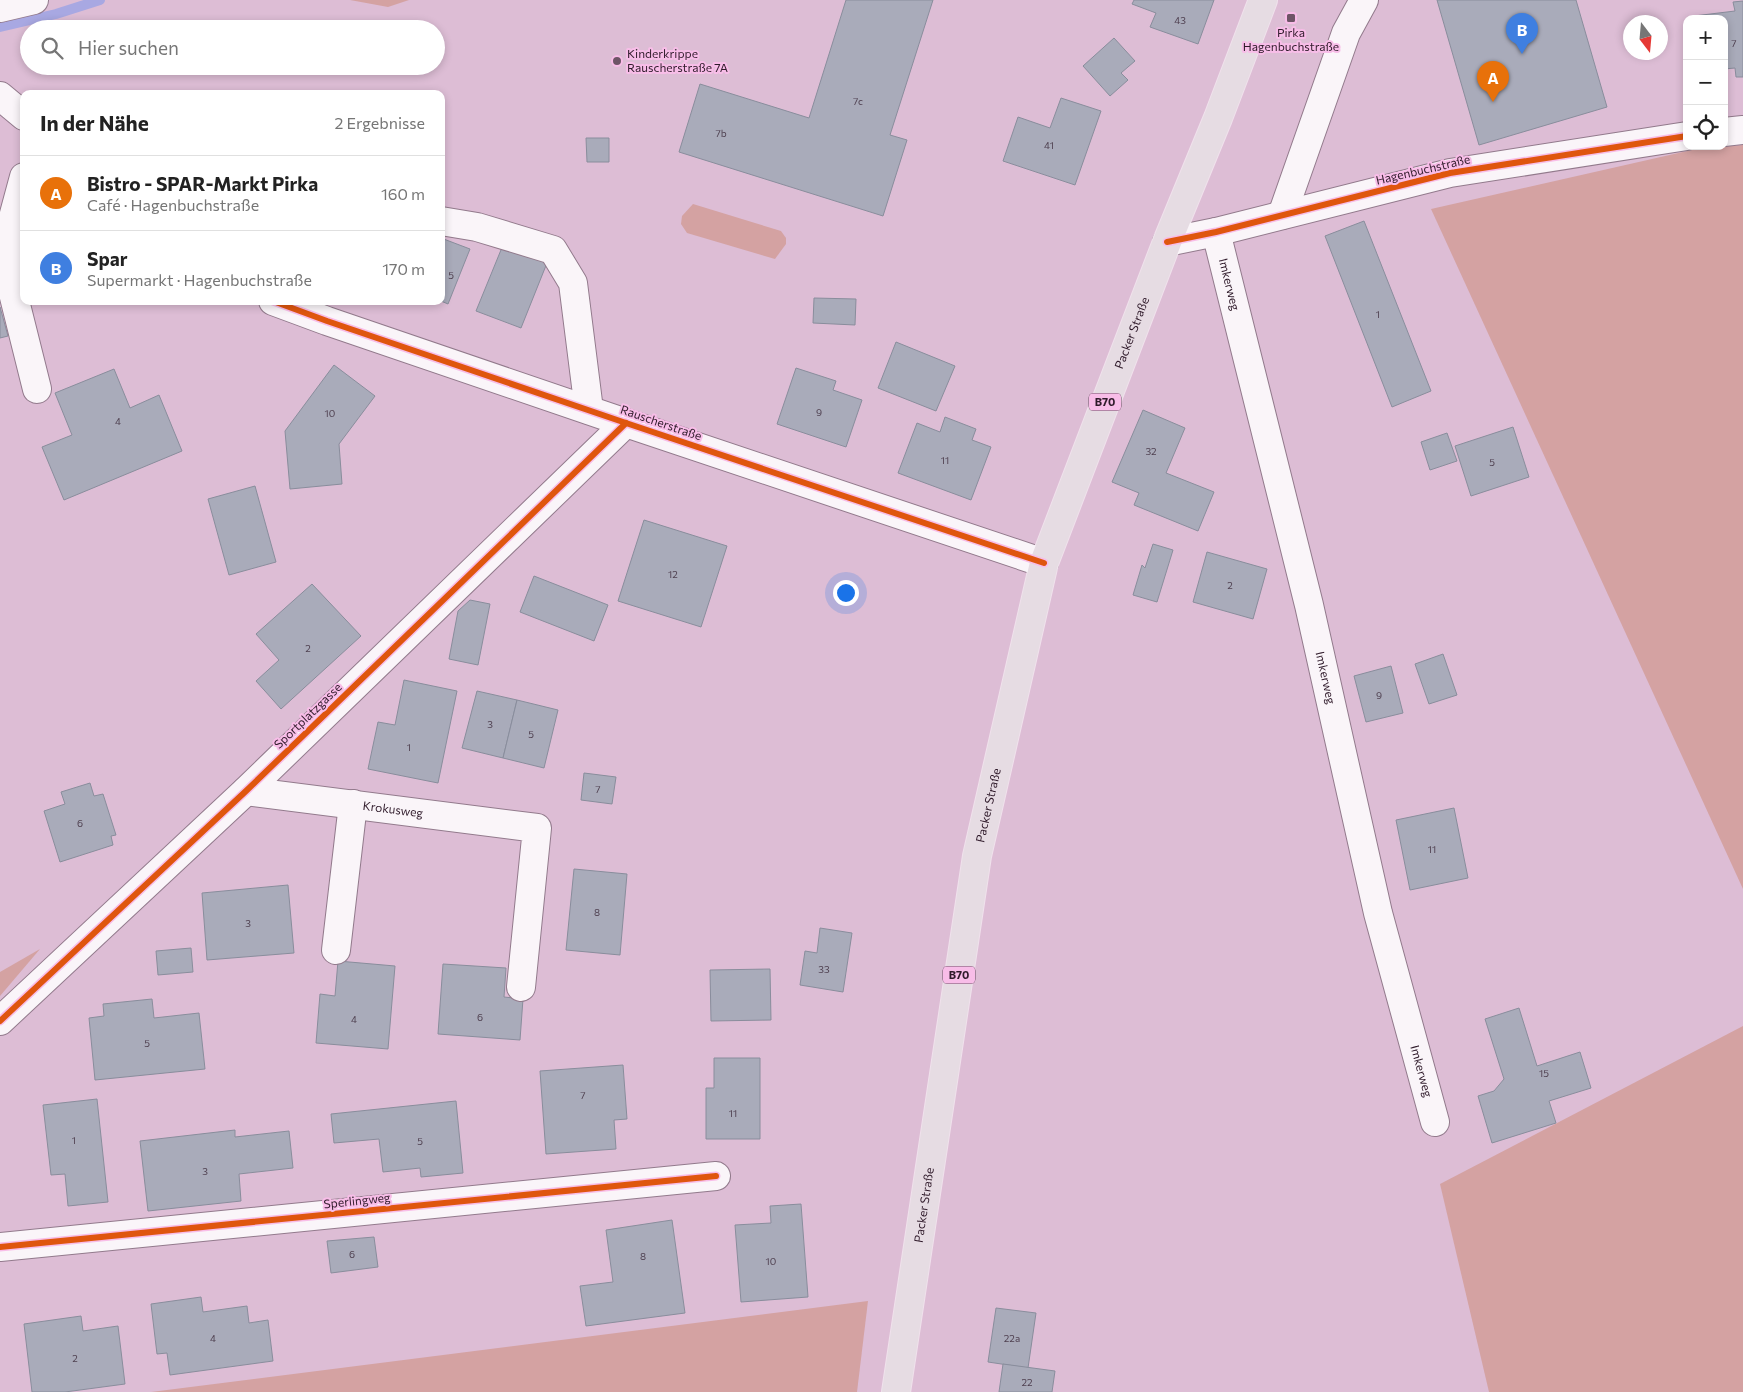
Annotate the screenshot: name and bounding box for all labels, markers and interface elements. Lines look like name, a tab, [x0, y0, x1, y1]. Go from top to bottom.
marker: Pirka Hagenbuchstraße	[1285, 12, 1297, 24]
pin: B	[1506, 13, 1538, 54]
house number: 43	[1174, 14, 1186, 26]
north arrow	[1623, 15, 1668, 60]
map controls	[1683, 15, 1728, 150]
button: +	[1683, 15, 1728, 60]
search box	[20, 20, 445, 75]
place label: Pirka Hagenbuchstraße	[1243, 25, 1339, 53]
icon: search	[38, 34, 66, 62]
text: Hier suchen	[78, 36, 179, 59]
house number: 7	[1731, 37, 1737, 49]
place label: Kinderkrippe Rauscherstraße 7A	[627, 46, 728, 74]
marker: Kinderkrippe Rauscherstraße 7A	[611, 55, 623, 67]
button: −	[1683, 60, 1728, 105]
pin: A	[1477, 61, 1509, 102]
house number: 7c	[853, 95, 863, 107]
button: locate	[1683, 105, 1728, 150]
text: In der Nähe	[40, 110, 149, 135]
text: 2 Ergebnisse	[335, 113, 425, 132]
house number: 7b	[715, 127, 727, 139]
house number: 41	[1044, 139, 1054, 151]
street label: Hagenbuchstraße	[1374, 151, 1471, 187]
text: Bistro - SPAR-Markt Pirka	[87, 172, 318, 195]
text: A	[50, 184, 62, 203]
text: 160 m	[381, 184, 425, 203]
text: Café · Hagenbuchstraße	[87, 195, 259, 214]
text: Spar	[87, 247, 128, 270]
street label: Imkerweg	[1217, 257, 1243, 312]
text: B	[51, 259, 61, 278]
text: 170 m	[382, 259, 425, 278]
house number: 5	[448, 269, 454, 281]
text: Supermarkt · Hagenbuchstraße	[87, 270, 312, 289]
street label: Packer Straße	[1111, 295, 1151, 371]
house number: 1	[1376, 308, 1380, 320]
road number: B70	[1089, 394, 1121, 411]
street label: Rauscherstraße	[619, 402, 704, 443]
house number: 9	[816, 406, 822, 418]
house number: 10	[325, 407, 335, 419]
house number: 4	[115, 415, 121, 427]
house number: 32	[1145, 445, 1157, 457]
house number: 11	[941, 454, 949, 466]
house number: 5	[1489, 456, 1495, 468]
house number: 12	[668, 568, 678, 580]
house number: 2	[1227, 579, 1233, 591]
your location	[833, 580, 859, 606]
house number: 2	[305, 642, 311, 654]
street label: Imkerweg	[1314, 650, 1339, 706]
street label: Sportplatzgasse	[271, 680, 344, 751]
house number: 9	[1376, 689, 1382, 701]
house number: 3	[487, 718, 493, 730]
house number: 5	[528, 728, 534, 740]
house number: 1	[407, 741, 411, 753]
street label: Packer Straße	[972, 767, 1003, 844]
house number: 7	[595, 783, 601, 795]
street label: Krokusweg	[362, 798, 424, 820]
house number: 6	[77, 817, 83, 829]
house number: 11	[1428, 843, 1436, 855]
house number: 8	[594, 906, 600, 918]
house number: 3	[245, 917, 251, 929]
house number: 33	[818, 963, 830, 975]
road number: B70	[943, 966, 975, 984]
house number: 6	[477, 1011, 483, 1023]
house number: 4	[351, 1013, 357, 1025]
house number: 5	[144, 1037, 150, 1049]
street label: Imkerweg	[1408, 1043, 1436, 1099]
house number: 15	[1539, 1067, 1549, 1079]
house number: 7	[580, 1089, 586, 1101]
house number: 11	[729, 1107, 737, 1119]
house number: 1	[72, 1134, 76, 1146]
house number: 5	[417, 1135, 423, 1147]
house number: 3	[202, 1165, 208, 1177]
street label: Packer Straße	[911, 1166, 936, 1244]
street label: Sperlingweg	[323, 1189, 391, 1210]
house number: 6	[349, 1248, 355, 1260]
house number: 8	[640, 1250, 646, 1262]
house number: 10	[766, 1255, 776, 1267]
house number: 4	[210, 1332, 216, 1344]
house number: 22a	[1004, 1332, 1020, 1344]
house number: 2	[72, 1352, 78, 1364]
house number: 22	[1021, 1376, 1033, 1388]

